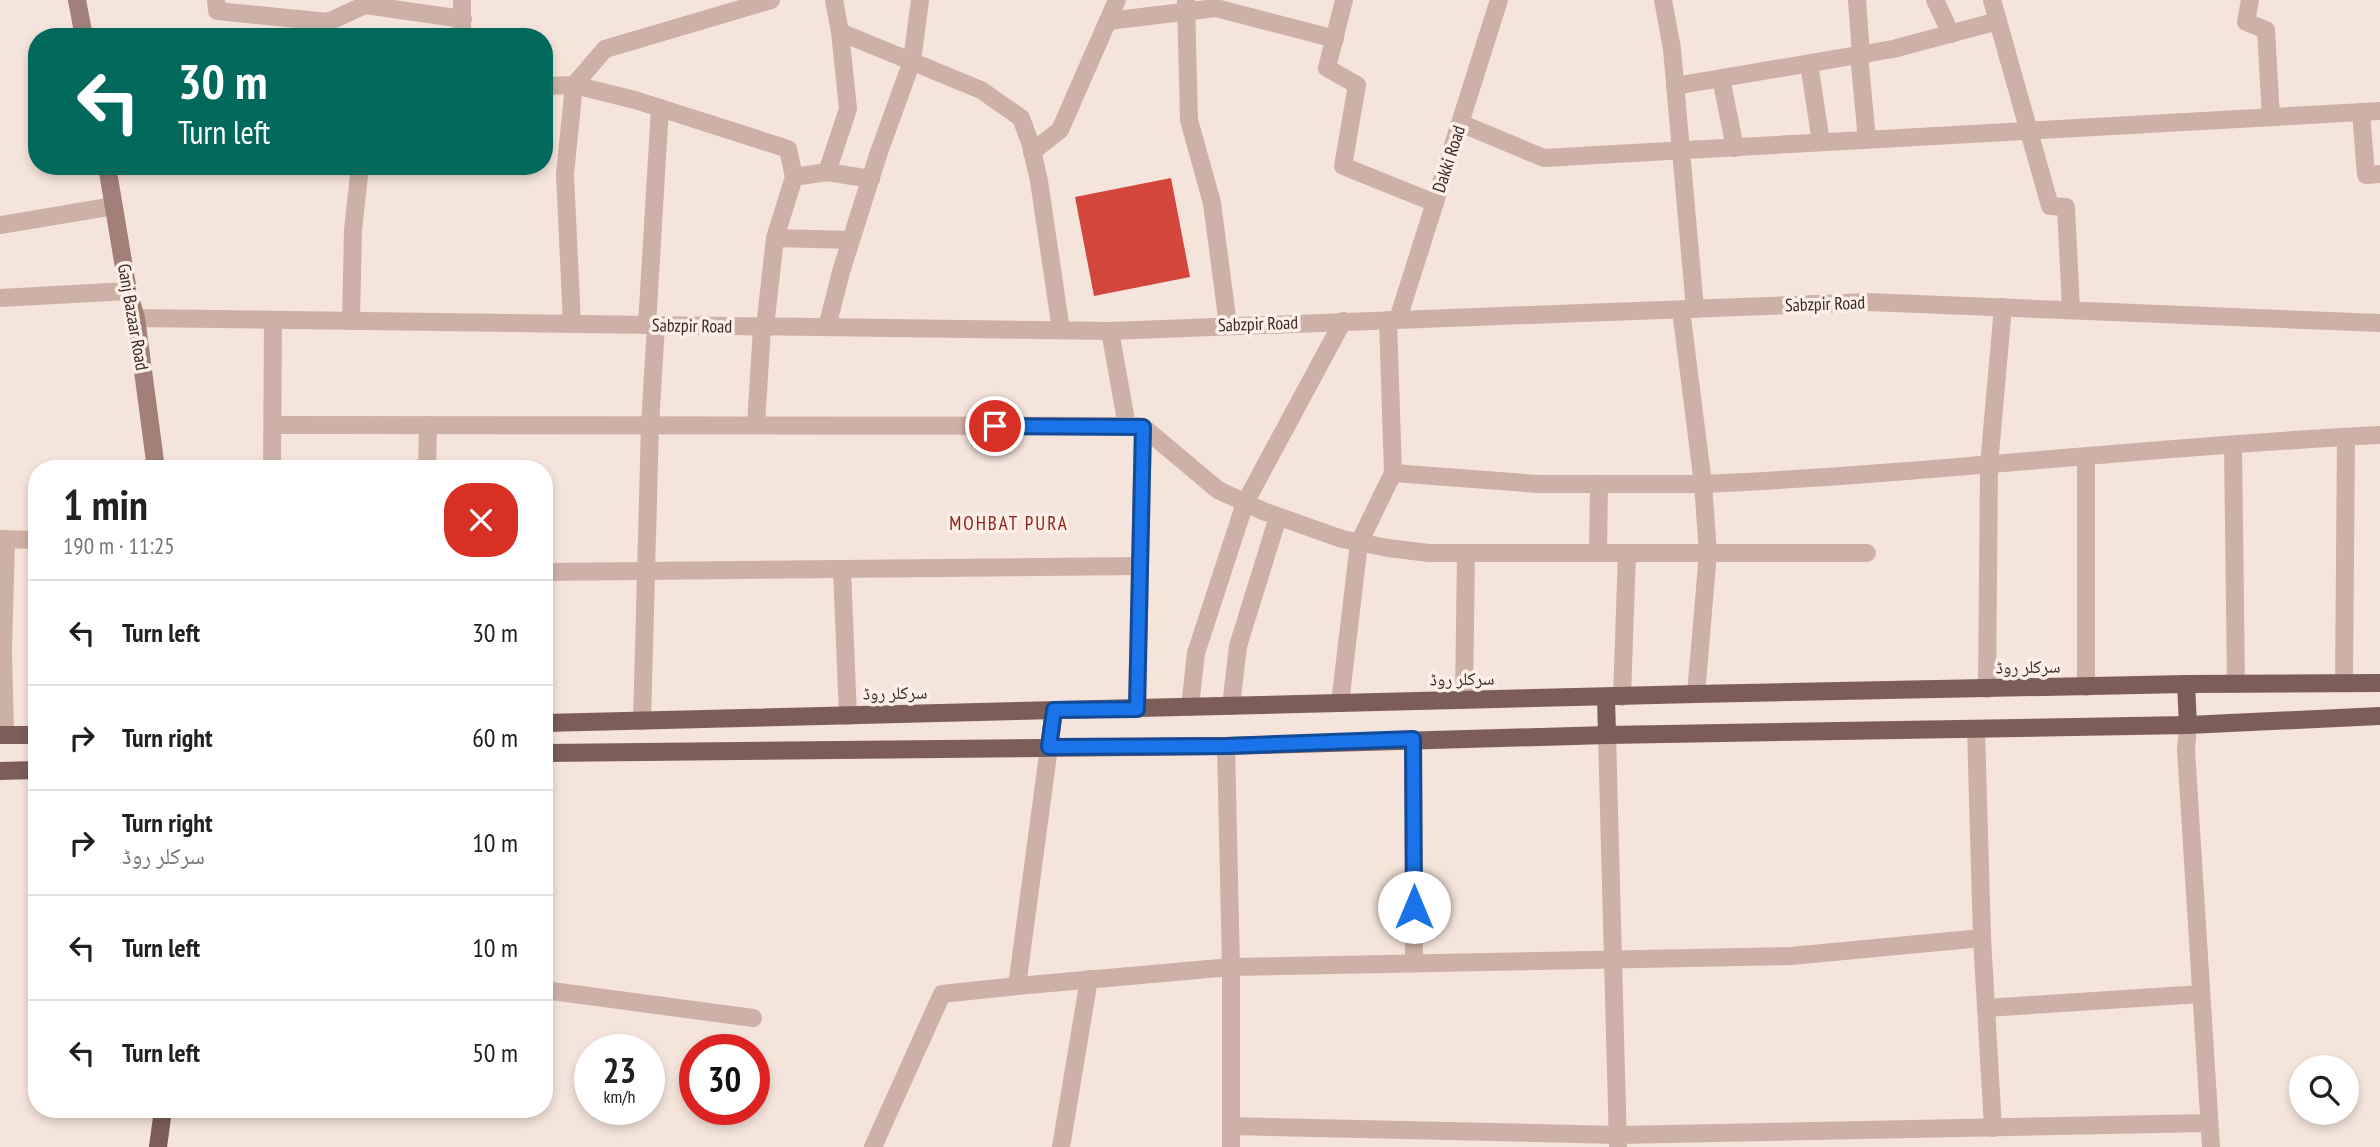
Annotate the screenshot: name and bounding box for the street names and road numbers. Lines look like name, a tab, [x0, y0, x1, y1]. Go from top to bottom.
street label: Dakki Road	[1427, 122, 1470, 195]
street label: Ganj Bazaar Road	[113, 262, 154, 372]
street label: Sabzpir Road	[1785, 291, 1865, 316]
street label: Sabzpir Road	[1218, 311, 1298, 336]
street label: Sabzpir Road	[652, 313, 732, 338]
street label: سرکلر روڈ	[1995, 654, 2061, 679]
street label: سرکلر روڈ	[1429, 666, 1495, 691]
street label: سرکلر روڈ	[862, 680, 928, 705]

